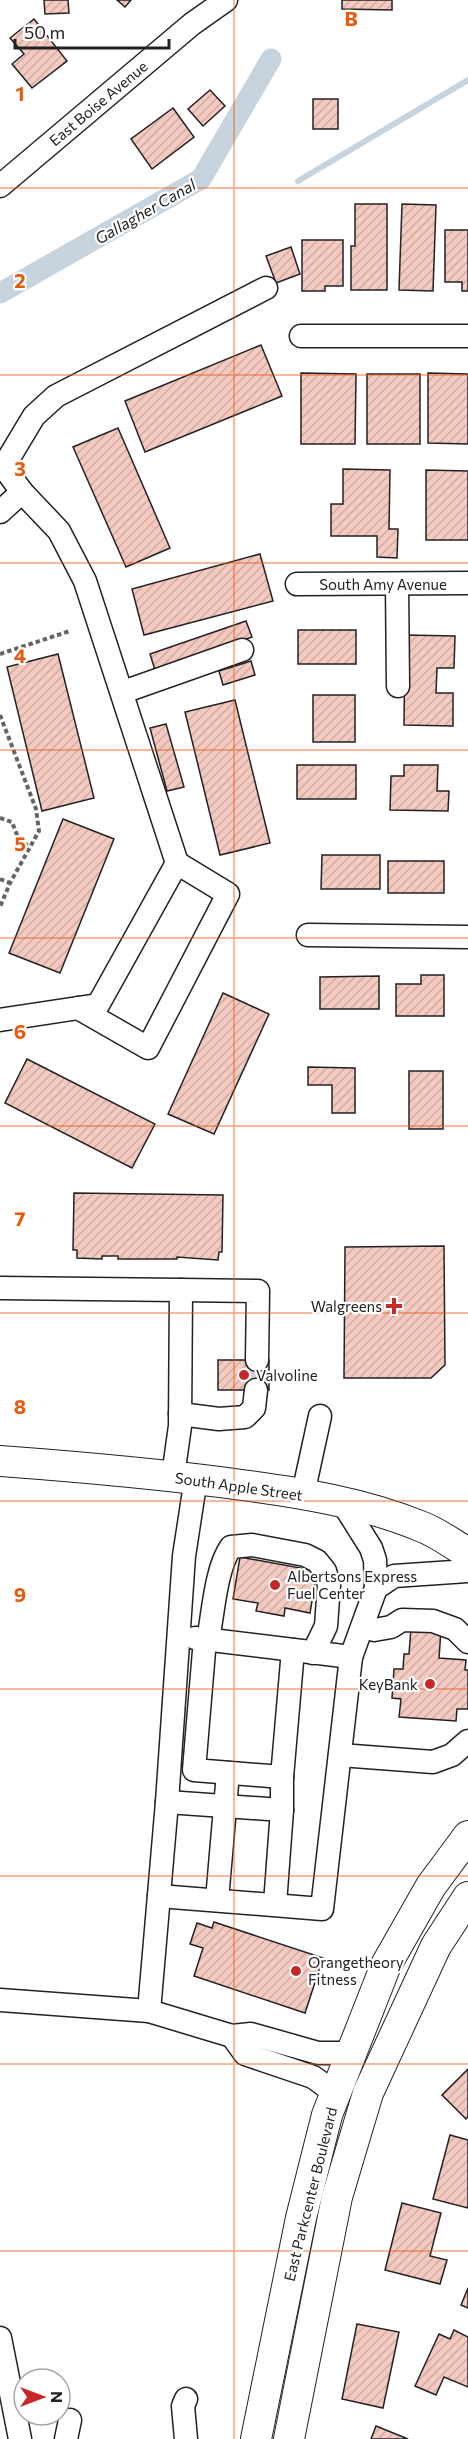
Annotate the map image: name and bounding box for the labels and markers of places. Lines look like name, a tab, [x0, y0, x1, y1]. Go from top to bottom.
place label: Walgreens	[311, 1297, 382, 1315]
marker: Walgreens	[387, 1299, 401, 1313]
place label: Valvoline	[256, 1366, 318, 1384]
marker: Valvoline	[237, 1368, 251, 1382]
place label: Albertsons Express Fuel Center	[287, 1567, 417, 1602]
marker: Albertsons Express Fuel Center	[268, 1578, 282, 1592]
place label: KeyBank	[359, 1675, 418, 1693]
marker: KeyBank	[423, 1677, 437, 1691]
place label: Orangetheory Fitness	[308, 1953, 404, 1988]
marker: Orangetheory Fitness	[289, 1964, 303, 1978]

